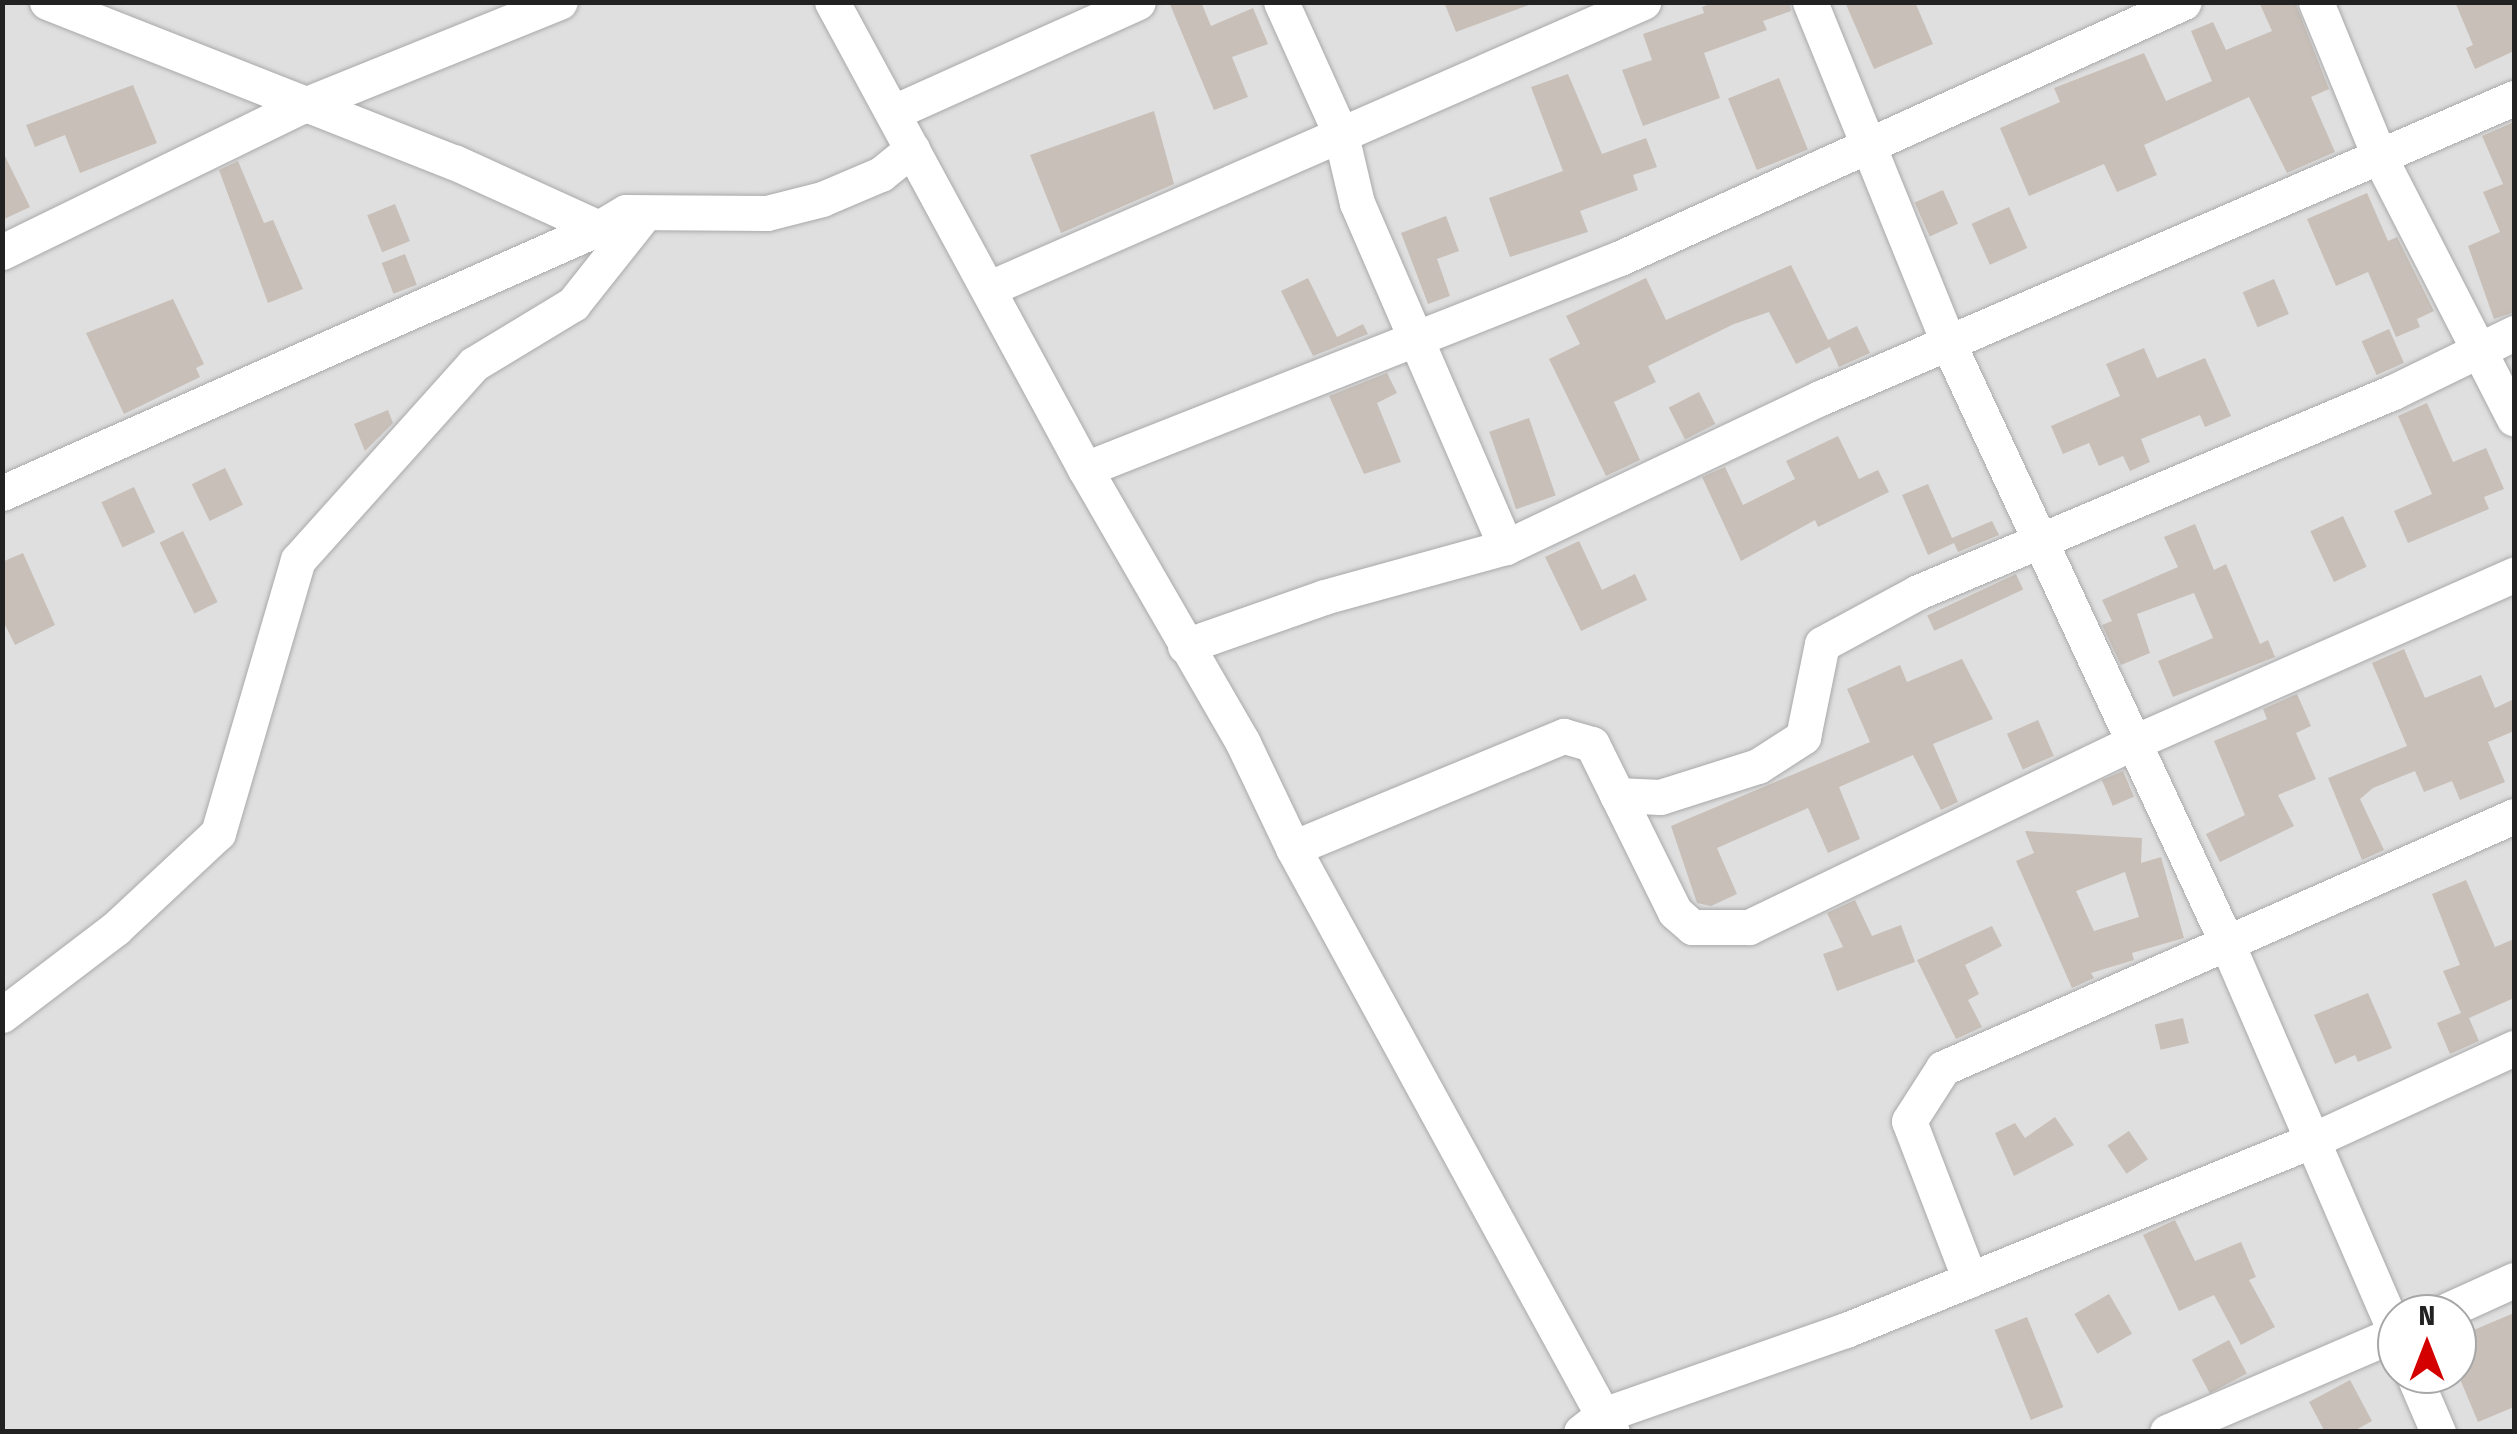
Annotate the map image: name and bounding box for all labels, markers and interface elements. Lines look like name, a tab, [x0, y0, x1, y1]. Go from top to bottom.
north arrow	[2377, 1294, 2477, 1394]
text: N	[2419, 1299, 2435, 1332]

